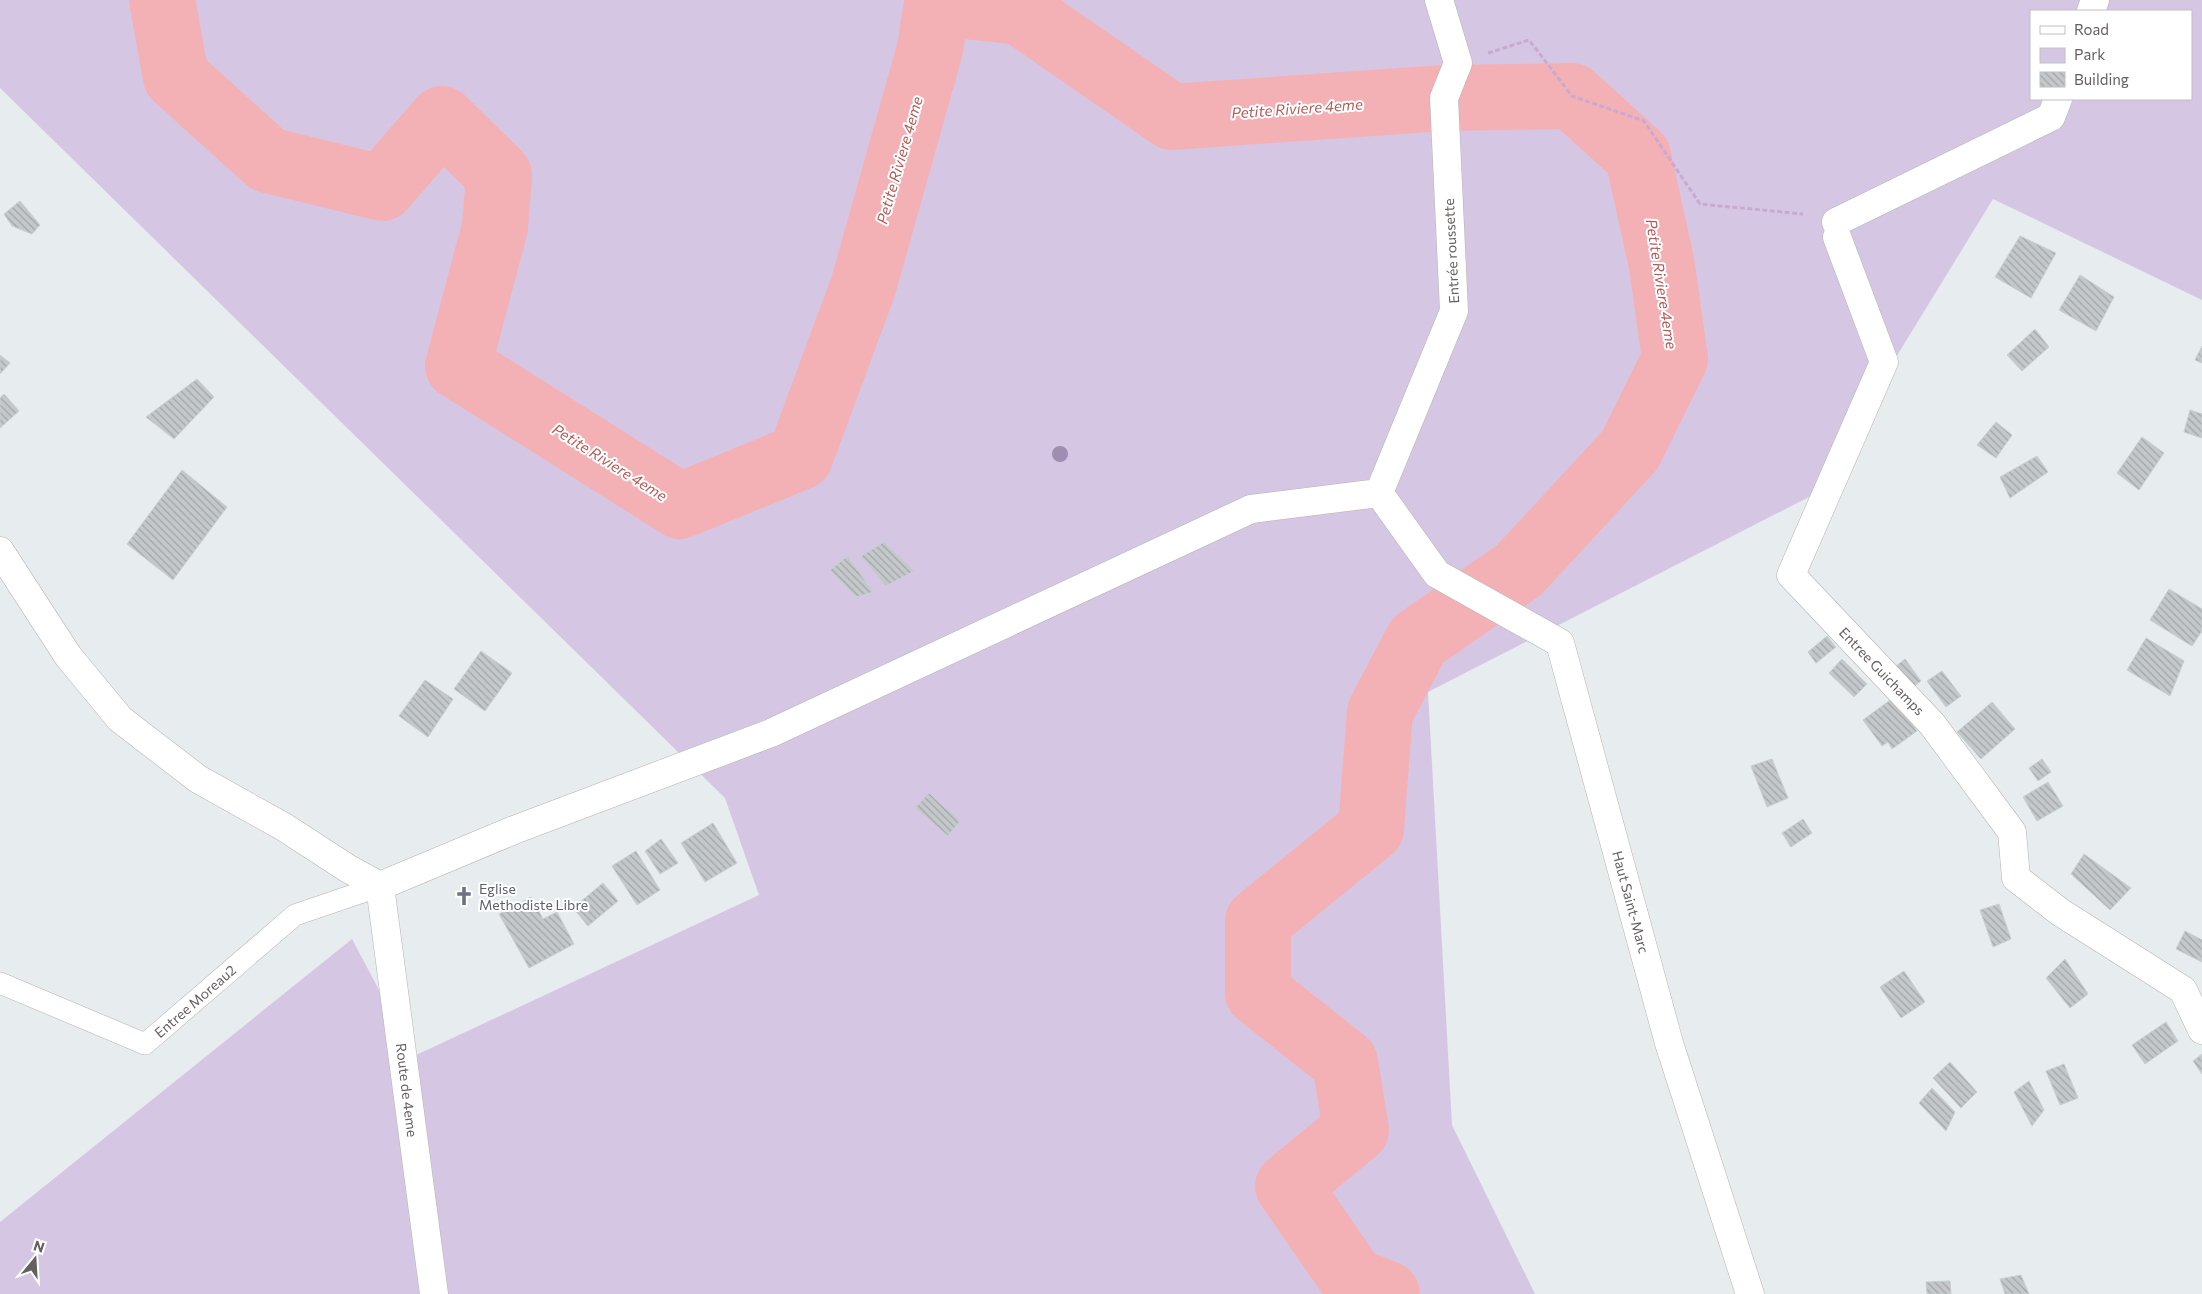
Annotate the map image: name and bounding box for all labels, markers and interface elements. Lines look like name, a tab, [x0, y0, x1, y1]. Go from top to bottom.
legend	[2030, 10, 2192, 100]
text: Road	[2074, 20, 2109, 38]
text: Park	[2074, 45, 2105, 63]
text: Building	[2074, 70, 2129, 88]
water label: Petite Riviere 4eme	[872, 94, 926, 226]
water label: Petite Riviere 4eme	[1231, 94, 1363, 122]
street label: Entrée roussette	[1440, 198, 1462, 304]
water label: Petite Riviere 4eme	[1643, 218, 1681, 350]
water label: Petite Riviere 4eme	[549, 420, 671, 505]
street label: Entree Guichamps	[1836, 624, 1928, 718]
street label: Haut Saint-Marc	[1609, 849, 1653, 955]
place label: Eglise Methodiste Libre	[479, 880, 588, 913]
church icon: Eglise Methodiste Libre	[453, 885, 475, 907]
street label: Entree Moreau2	[151, 961, 239, 1041]
street label: Route de 4eme	[393, 1042, 421, 1138]
north arrow	[10, 1234, 60, 1284]
text: N	[32, 1236, 47, 1256]

